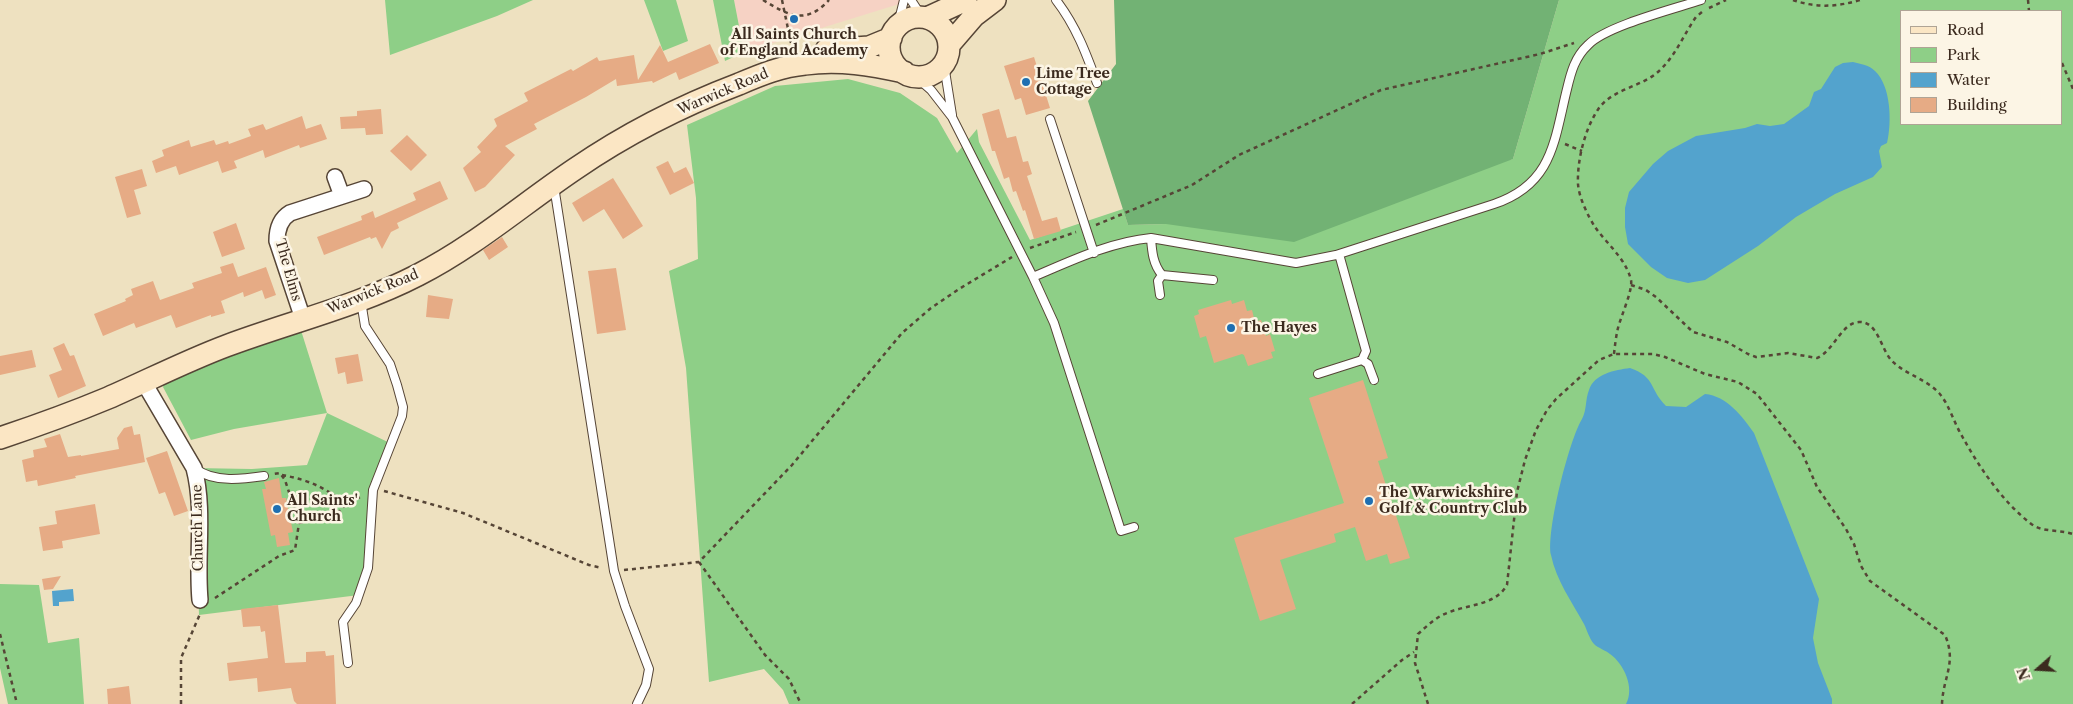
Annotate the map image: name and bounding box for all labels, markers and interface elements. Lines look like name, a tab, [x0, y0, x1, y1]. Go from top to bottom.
legend	[1900, 10, 2063, 125]
marker: All Saints Church of England Academy	[788, 13, 800, 25]
text: Road	[1947, 20, 1984, 39]
place label: All Saints Church of England Academy	[720, 27, 868, 59]
text: Park	[1947, 45, 1980, 64]
street label: Warwick Road	[675, 65, 771, 119]
place label: Lime Tree Cottage	[1036, 66, 1110, 98]
text: Water	[1947, 70, 1990, 89]
marker: Lime Tree Cottage	[1020, 76, 1032, 88]
text: Building	[1947, 95, 2007, 114]
street label: The Elms	[271, 237, 305, 303]
street label: Warwick Road	[325, 266, 421, 318]
place label: The Hayes	[1241, 320, 1317, 336]
marker: The Hayes	[1225, 322, 1237, 334]
street label: Church Lane	[189, 484, 207, 572]
place label: The Warwickshire Golf & Country Club	[1379, 485, 1527, 518]
place label: All Saints' Church	[287, 493, 358, 526]
marker: The Warwickshire Golf & Country Club	[1363, 495, 1375, 507]
marker: All Saints' Church	[271, 503, 283, 515]
north arrow	[2013, 644, 2063, 694]
text: N	[2013, 665, 2034, 683]

